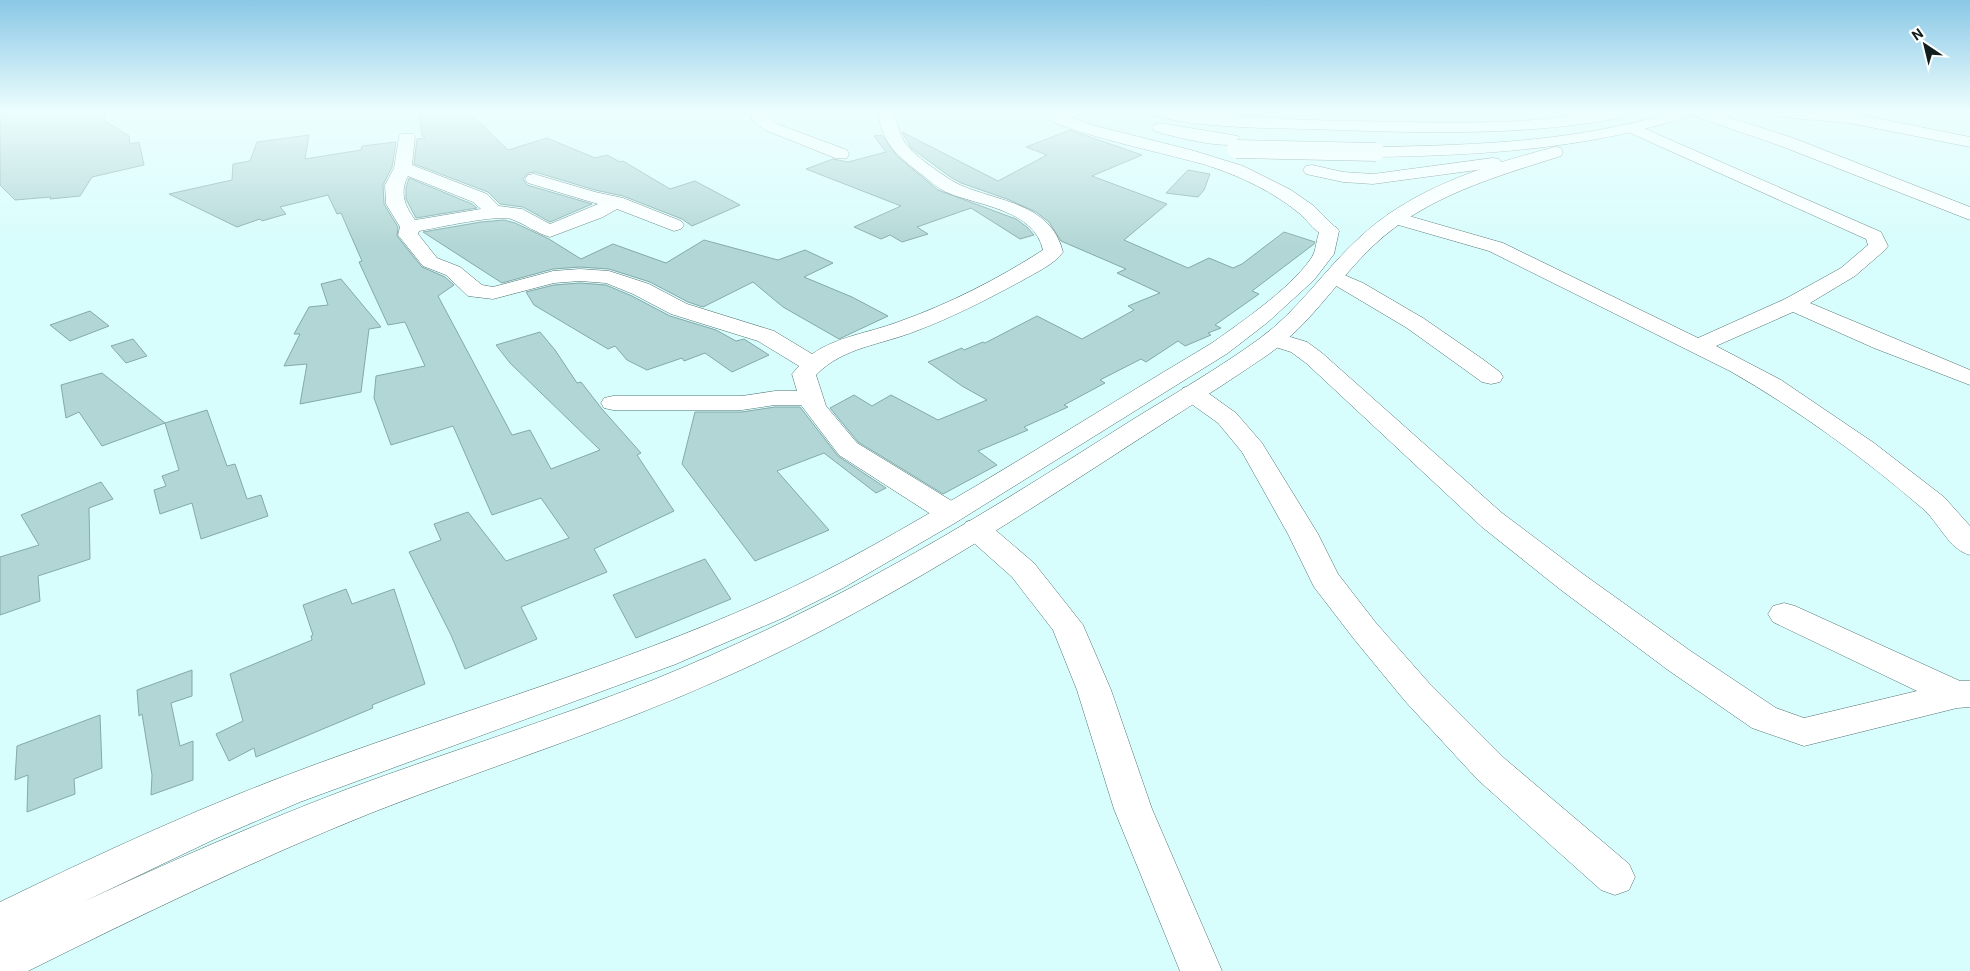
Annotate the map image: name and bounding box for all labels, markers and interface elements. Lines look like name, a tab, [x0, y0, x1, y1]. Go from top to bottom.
north arrow	[1900, 20, 1950, 70]
text: N	[1909, 25, 1926, 44]

